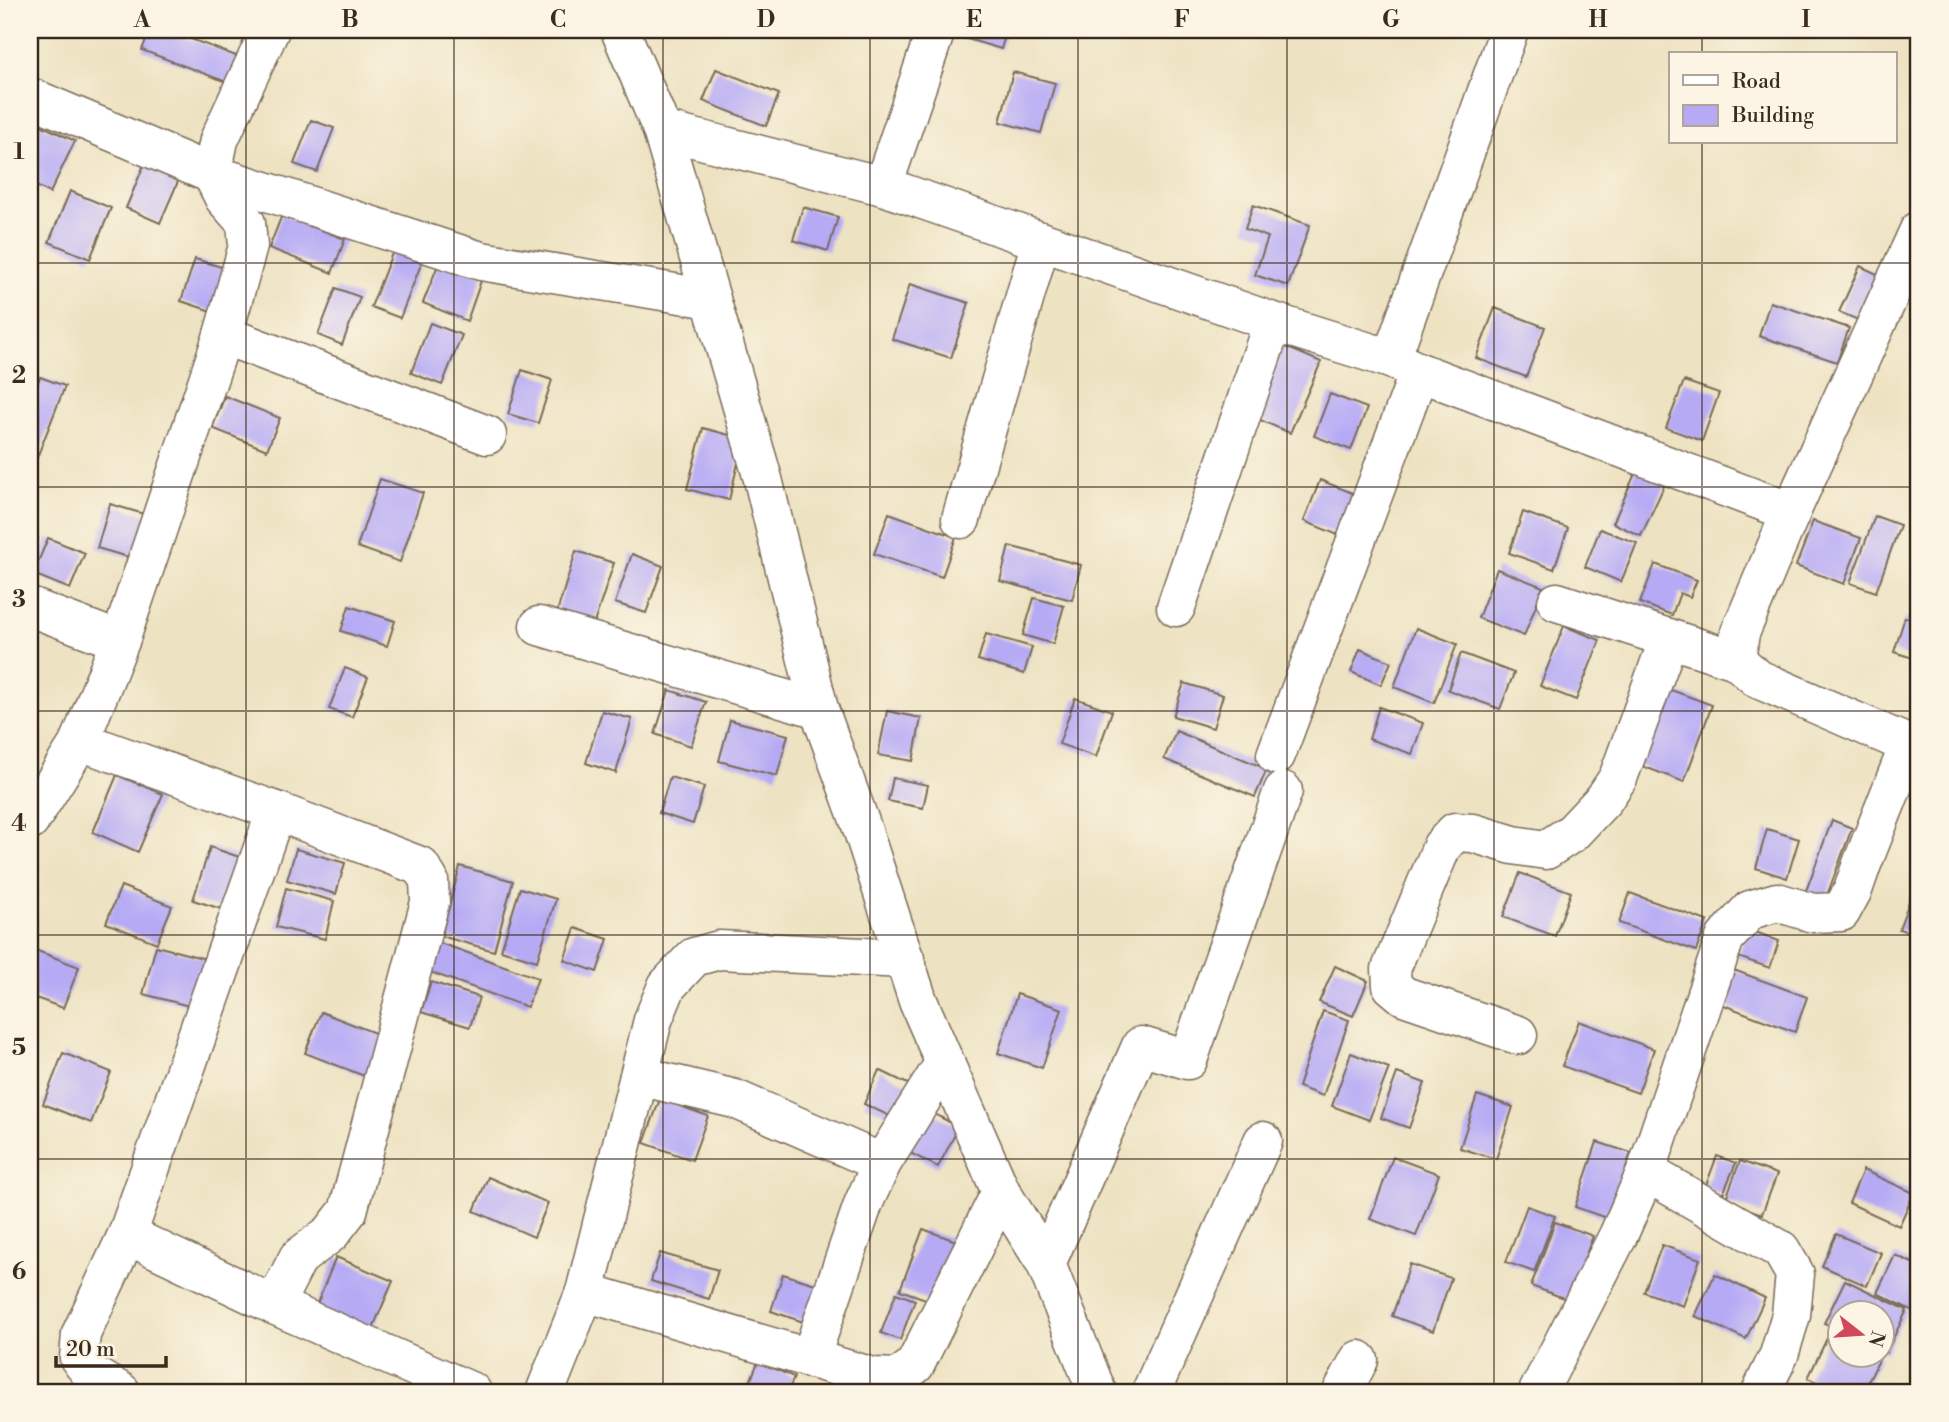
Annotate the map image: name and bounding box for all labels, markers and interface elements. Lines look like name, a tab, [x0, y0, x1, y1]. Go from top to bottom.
text: A	[133, 6, 151, 34]
text: B	[341, 6, 359, 34]
text: C	[550, 6, 566, 34]
text: D	[757, 6, 775, 34]
text: E	[966, 6, 982, 34]
text: F	[1174, 6, 1190, 34]
text: G	[1382, 6, 1400, 34]
text: H	[1589, 6, 1608, 34]
text: I	[1802, 6, 1811, 34]
legend	[1669, 52, 1896, 144]
text: Road	[1732, 69, 1781, 95]
text: Building	[1731, 103, 1814, 129]
text: 1	[13, 138, 25, 166]
text: 2	[12, 362, 26, 390]
text: 3	[12, 586, 26, 614]
text: 4	[11, 810, 27, 838]
text: 5	[12, 1034, 26, 1062]
text: 6	[12, 1258, 26, 1286]
north arrow	[1826, 1300, 1896, 1370]
scale bar	[56, 1324, 166, 1368]
text: N	[1863, 1328, 1890, 1349]
text: 20 m	[66, 1337, 115, 1363]

